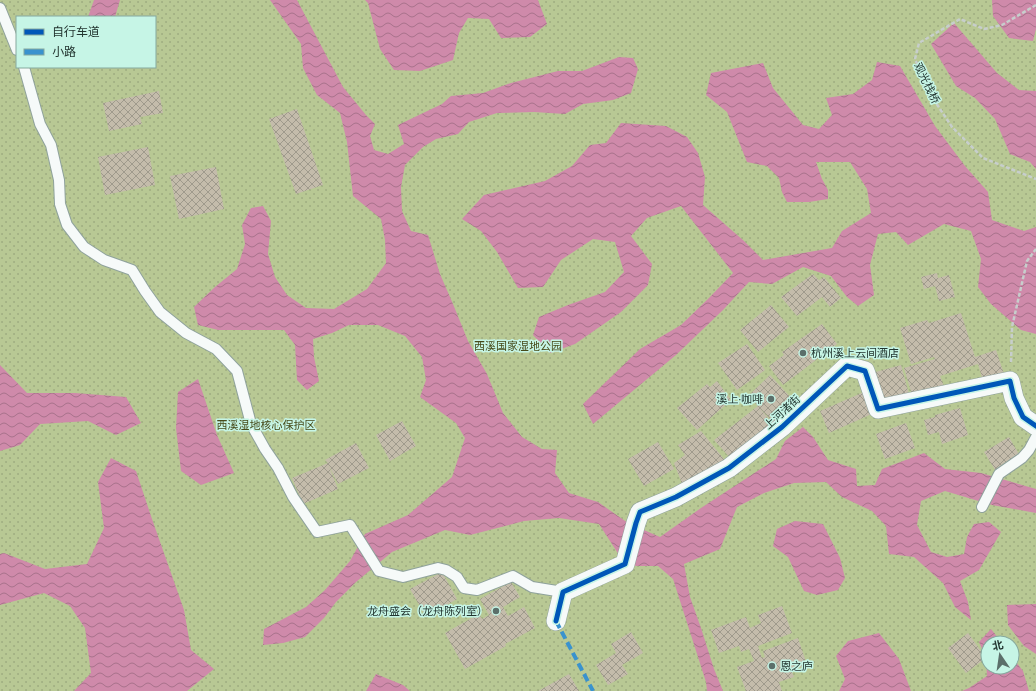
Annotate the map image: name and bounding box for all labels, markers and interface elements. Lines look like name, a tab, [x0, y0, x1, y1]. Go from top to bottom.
legend	[16, 16, 156, 68]
text: 自行车道	[52, 24, 100, 39]
text: 小路	[52, 44, 76, 59]
street label: 观光栈桥	[911, 60, 943, 106]
park label: 西溪国家湿地公园	[474, 339, 562, 353]
place label: 杭州溪上云间酒店	[811, 346, 899, 360]
marker: 杭州溪上云间酒店	[798, 348, 808, 358]
place label: 溪上·咖啡	[716, 392, 763, 406]
street label: 上河渚街	[761, 392, 803, 432]
marker: 溪上·咖啡	[766, 394, 776, 404]
park label: 西溪湿地核心保护区	[217, 418, 316, 432]
place label: 龙舟盛会（龙舟陈列室）	[367, 604, 488, 618]
marker: 龙舟盛会（龙舟陈列室）	[491, 606, 501, 616]
north arrow	[980, 635, 1020, 675]
text: 北	[991, 637, 1005, 653]
place label: 恩之庐	[780, 659, 813, 673]
marker: 恩之庐	[767, 661, 777, 671]

